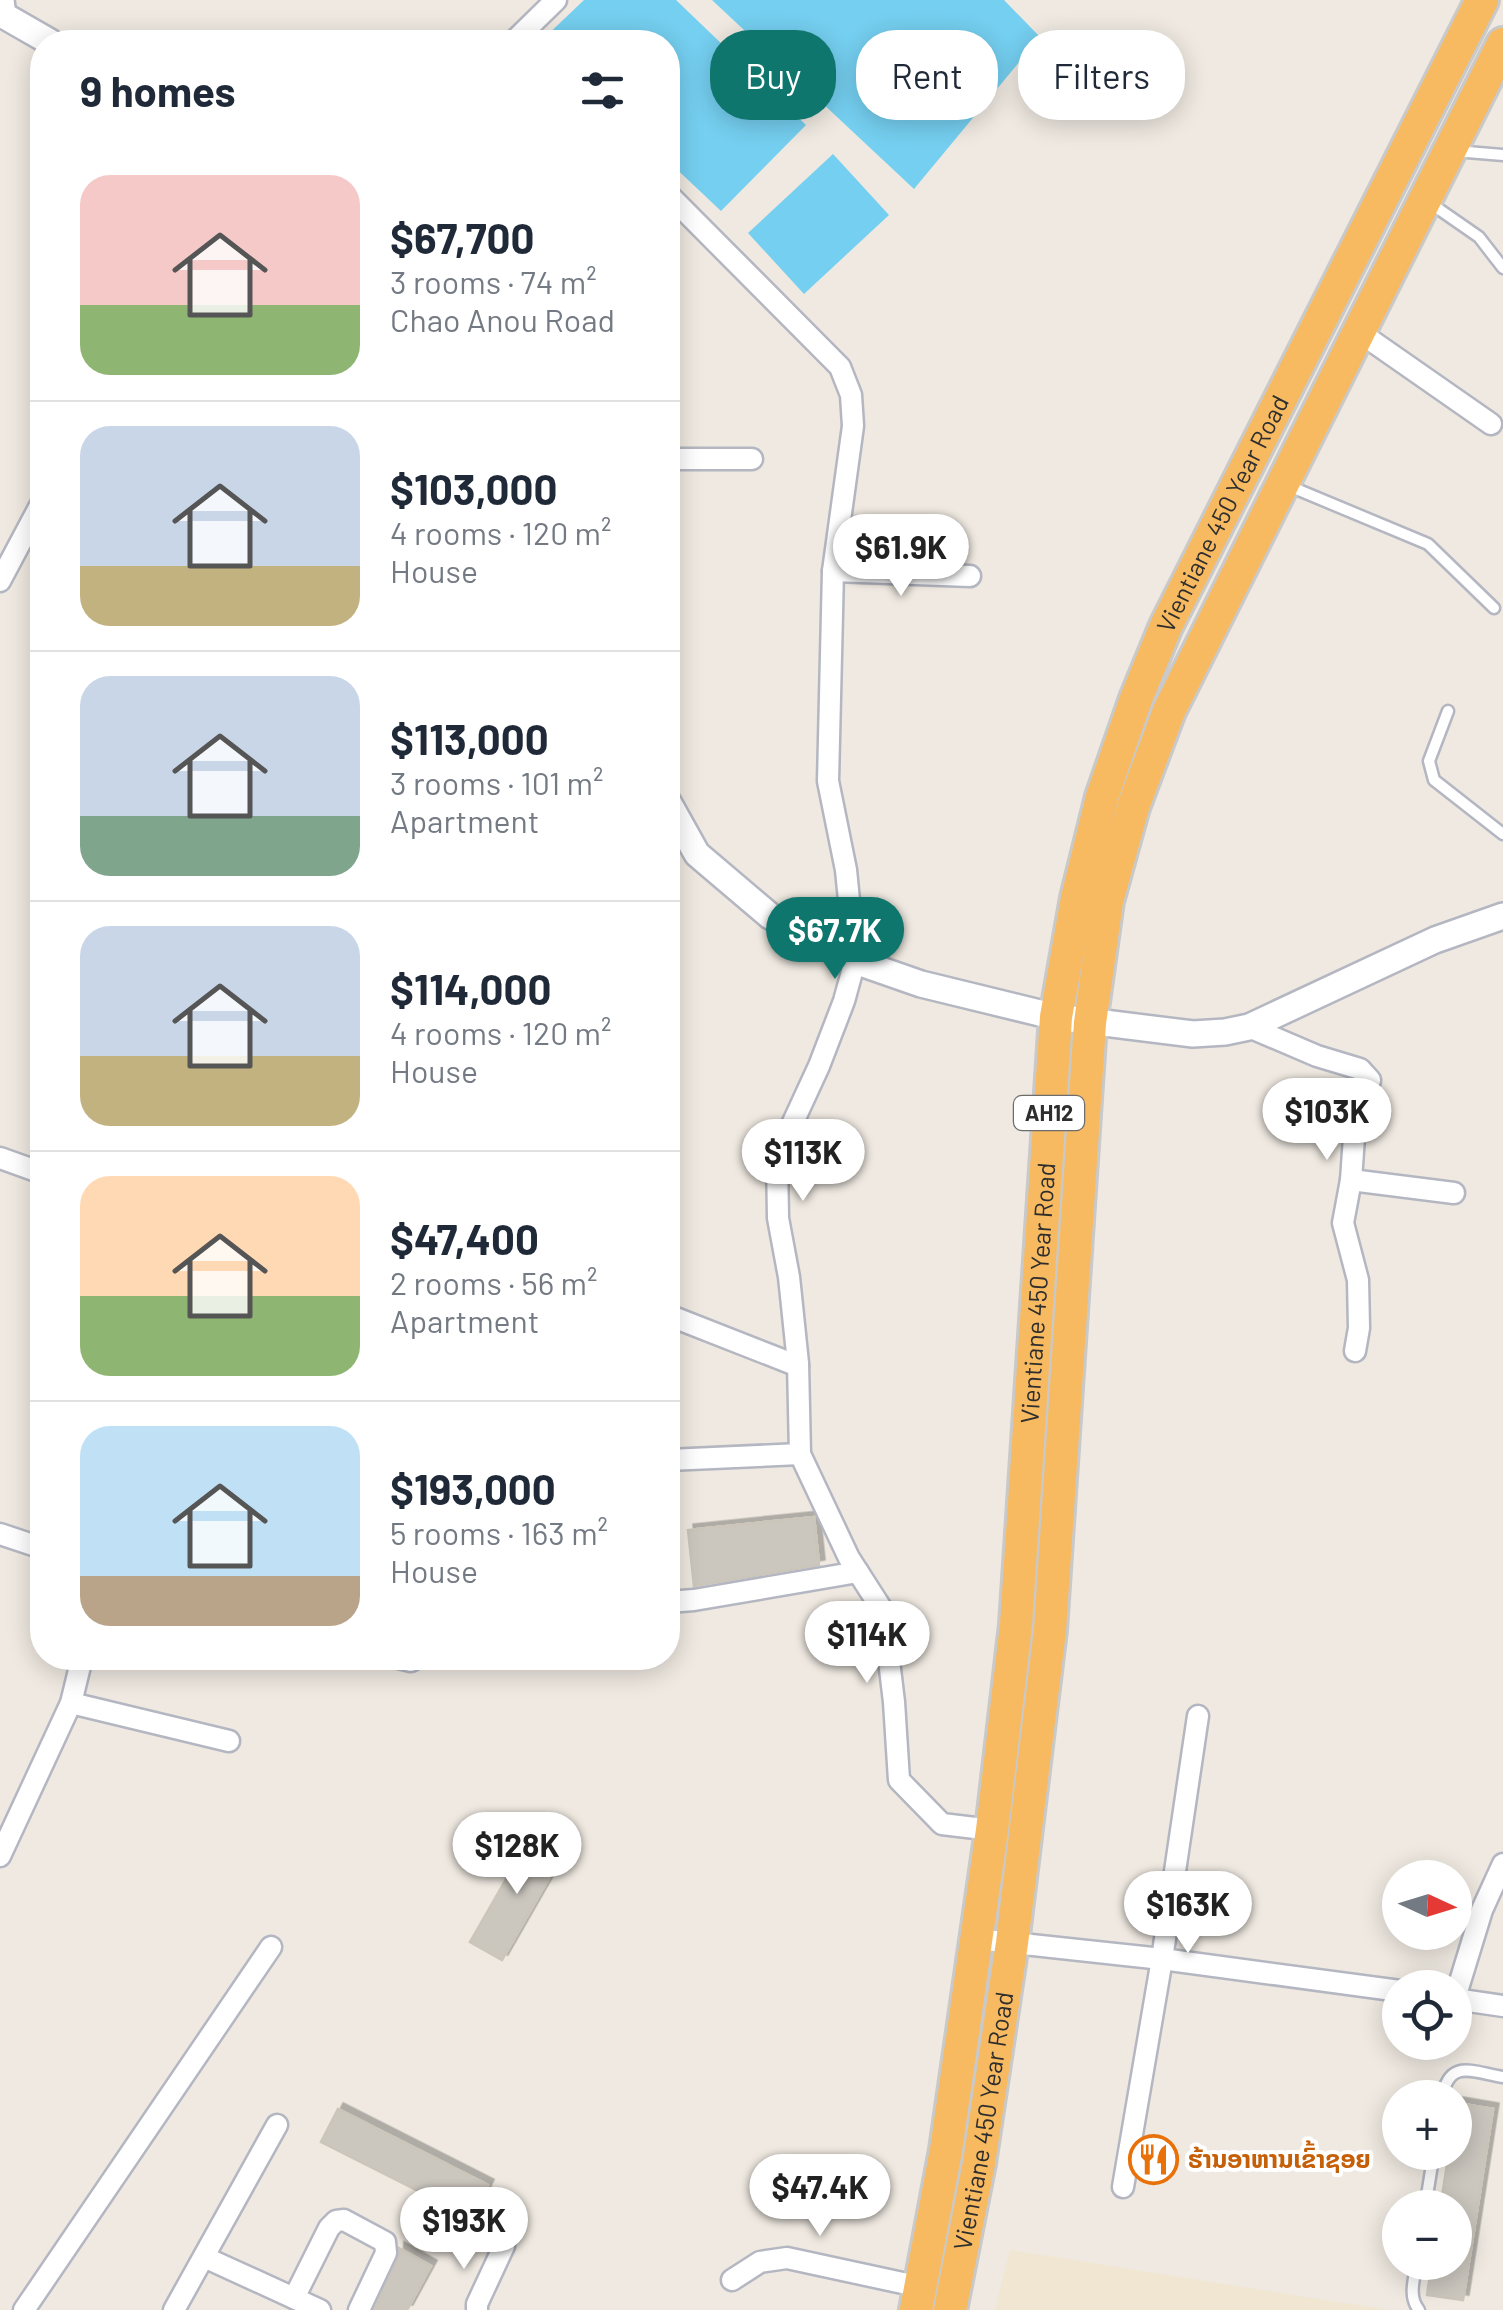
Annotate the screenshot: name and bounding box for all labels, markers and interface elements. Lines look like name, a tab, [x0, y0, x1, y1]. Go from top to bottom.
chip: Buy	[710, 30, 836, 120]
chip: Rent	[856, 30, 998, 120]
chip: Filters	[1018, 30, 1185, 120]
icon: filters	[575, 63, 630, 118]
text: 9 homes	[80, 65, 236, 115]
text: $67,700	[390, 212, 534, 262]
icon: home	[160, 215, 280, 335]
text: 3 rooms · 74 m²	[390, 262, 597, 300]
text: Chao Anou Road	[390, 300, 615, 338]
street label: Vientiane 450 Year Road	[1149, 390, 1294, 637]
text: $103,000	[390, 463, 557, 513]
icon: home	[160, 466, 280, 586]
text: 4 rooms · 120 m²	[390, 513, 612, 551]
pin: $61.9K	[820, 514, 982, 599]
text: $61.9K	[855, 527, 947, 565]
text: House	[390, 551, 478, 589]
text: $113,000	[390, 713, 549, 763]
icon: home	[160, 716, 280, 836]
text: 3 rooms · 101 m²	[390, 763, 604, 801]
text: Apartment	[390, 801, 539, 839]
pin: $67.7K	[754, 897, 916, 982]
text: $67.7K	[788, 910, 882, 948]
text: $114,000	[390, 963, 551, 1013]
icon: home	[160, 966, 280, 1086]
text: 4 rooms · 120 m²	[390, 1013, 612, 1051]
text: House	[390, 1051, 478, 1089]
pin: $103K	[1257, 1078, 1397, 1163]
text: $103K	[1284, 1091, 1370, 1129]
road number: AH12	[1014, 1096, 1084, 1130]
pin: $113K	[733, 1119, 873, 1204]
text: $113K	[764, 1132, 842, 1170]
street label: Vientiane 450 Year Road	[1013, 1162, 1060, 1425]
text: $47,400	[390, 1213, 539, 1263]
icon: home	[160, 1216, 280, 1336]
text: 2 rooms · 56 m²	[390, 1263, 598, 1301]
text: Apartment	[390, 1301, 539, 1339]
text: $193,000	[390, 1463, 556, 1513]
icon: home	[160, 1466, 280, 1586]
text: 5 rooms · 163 m²	[390, 1513, 608, 1551]
text: House	[390, 1551, 478, 1589]
pin: $114K	[797, 1601, 937, 1686]
text: $114K	[827, 1614, 907, 1652]
pin: $128K	[447, 1812, 587, 1897]
text: $128K	[475, 1825, 559, 1863]
north arrow	[1382, 1860, 1472, 1950]
map controls	[1382, 1860, 1472, 2280]
pin: $163K	[1118, 1871, 1258, 1956]
text: $163K	[1146, 1884, 1230, 1922]
button: locate	[1382, 1970, 1472, 2060]
street label: Vientiane 450 Year Road	[946, 1990, 1019, 2253]
button: +	[1382, 2080, 1472, 2170]
restaurant icon: ຮ້ານອາຫານເຂົ້າຊອຍ	[1127, 2133, 1179, 2185]
place label: ຮ້ານອາຫານເຂົ້າຊອຍ	[1188, 2140, 1371, 2173]
pin: $47.4K	[739, 2154, 901, 2239]
text: $47.4K	[771, 2167, 869, 2205]
pin: $193K	[394, 2187, 534, 2272]
button: −	[1382, 2190, 1472, 2280]
text: $193K	[422, 2200, 506, 2238]

